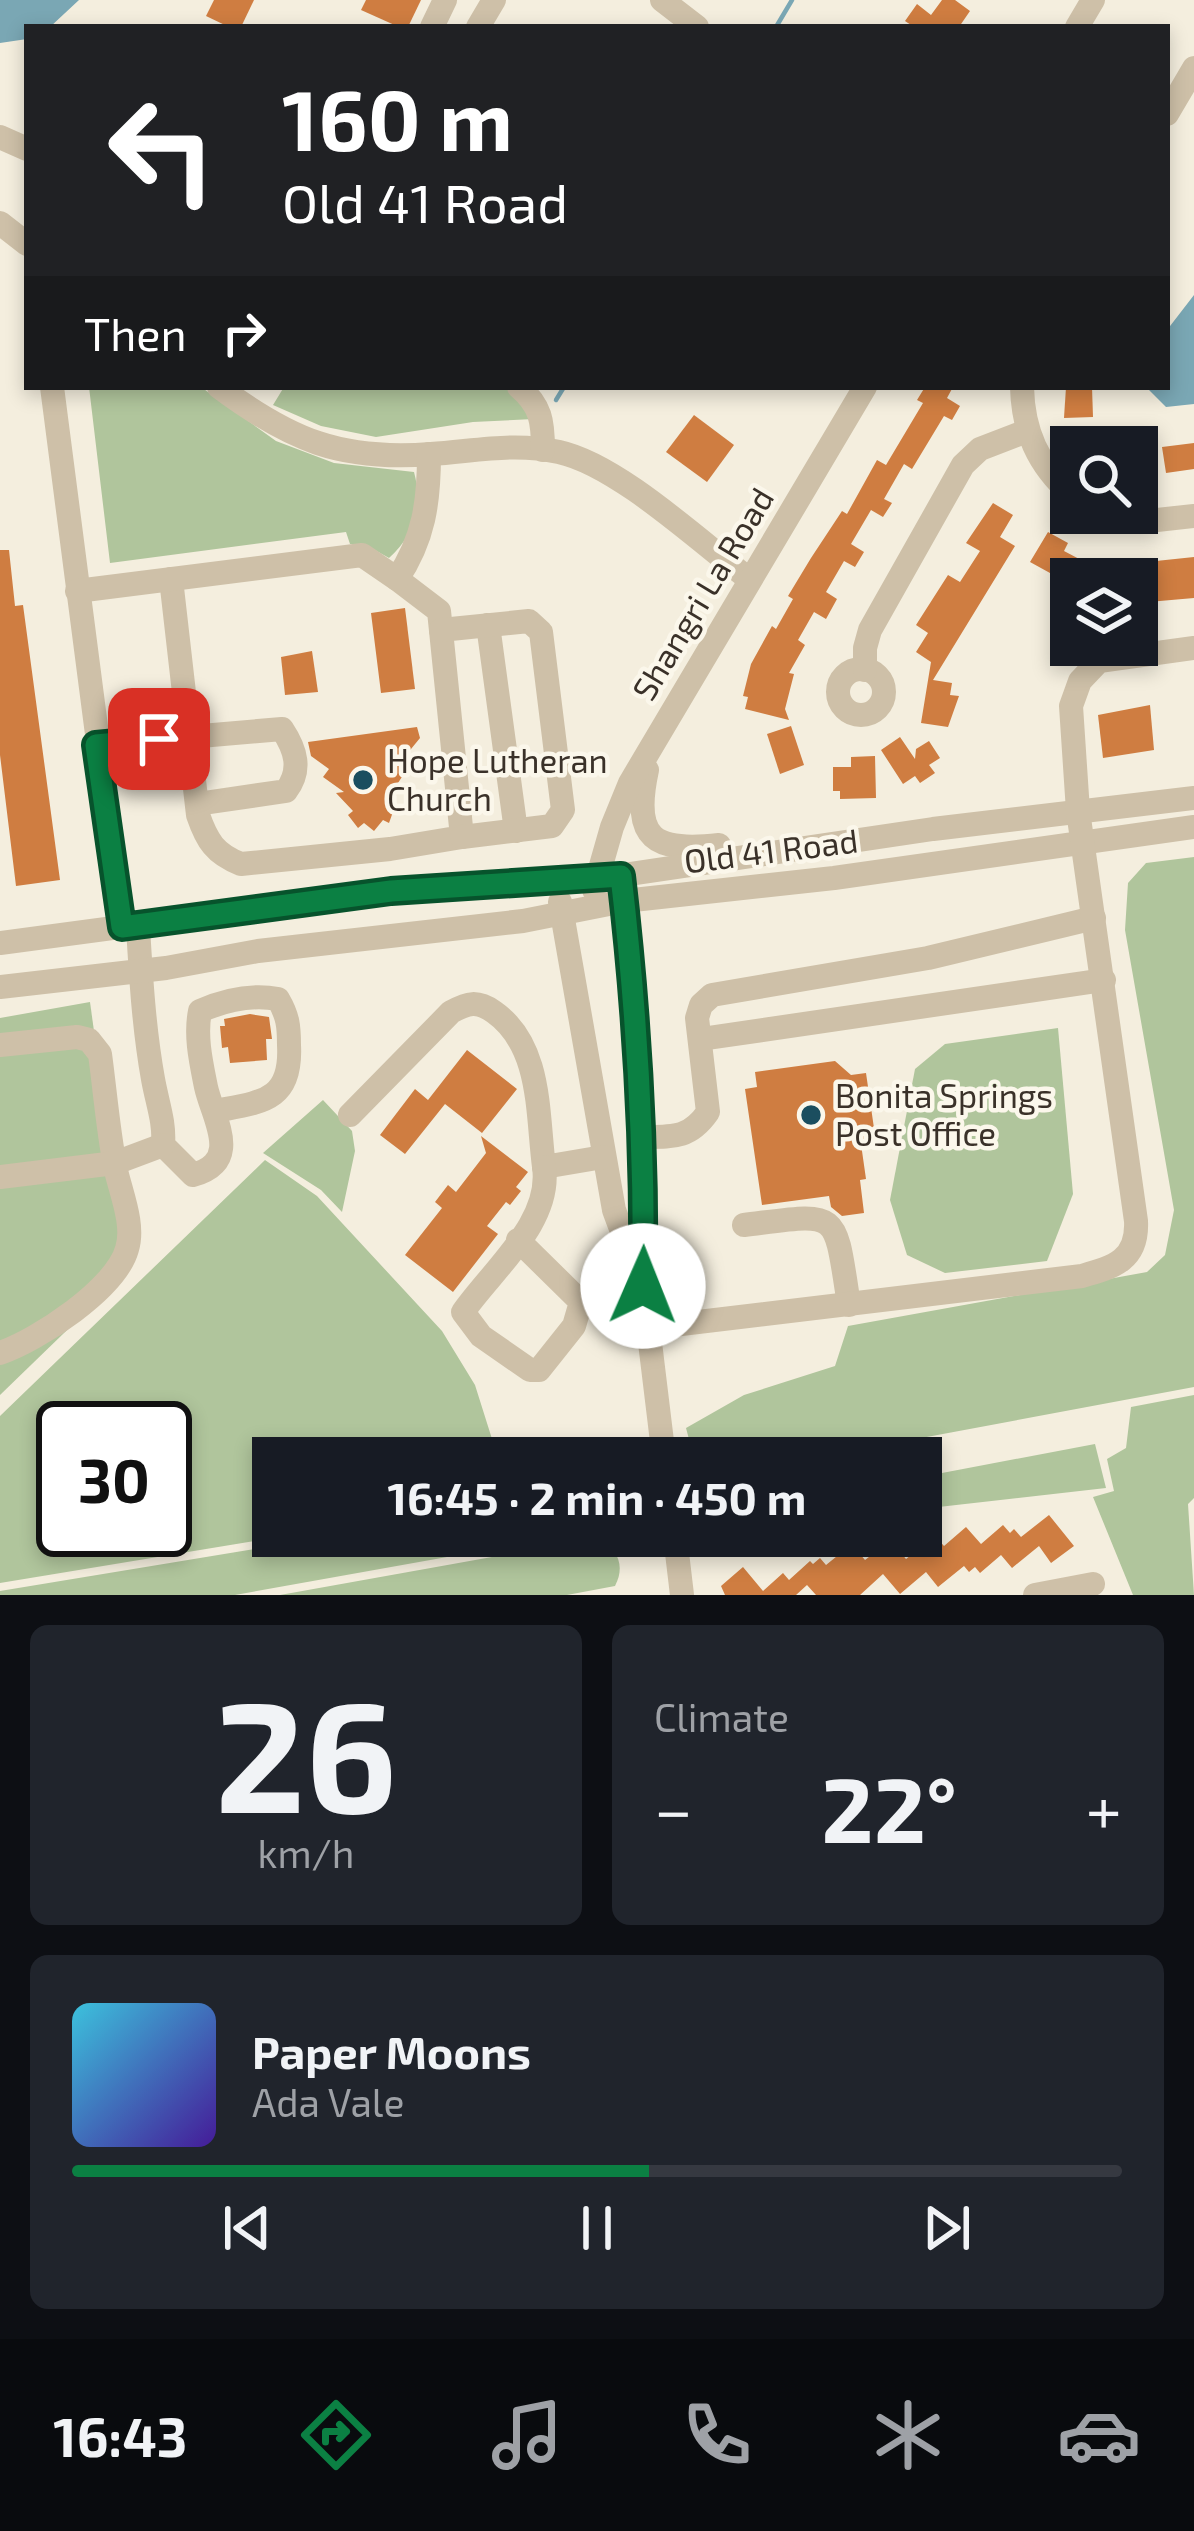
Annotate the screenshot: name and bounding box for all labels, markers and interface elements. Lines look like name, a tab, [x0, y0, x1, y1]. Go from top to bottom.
text: 160 m	[282, 67, 513, 168]
icon: left	[84, 72, 240, 228]
text: Old 41 Road	[282, 169, 568, 234]
icon: right	[211, 300, 277, 366]
text: Then	[84, 306, 187, 360]
map controls	[1050, 426, 1158, 666]
button: search	[1050, 426, 1158, 534]
street label: Shangri La Road	[623, 480, 781, 707]
button: layers	[1050, 558, 1158, 666]
pin	[108, 688, 210, 790]
icon: arrive	[126, 706, 192, 772]
place label: Hope Lutheran Church	[387, 740, 608, 818]
marker: Hope Lutheran Church	[350, 767, 376, 793]
street label: Old 41 Road	[682, 819, 860, 881]
place label: Bonita Springs Post Office	[835, 1075, 1053, 1153]
marker: Bonita Springs Post Office	[798, 1102, 824, 1128]
position arrow	[580, 1223, 706, 1349]
speed limit sign: 30	[36, 1401, 192, 1557]
text: 16:45 · 2 min · 450 m	[388, 1470, 806, 1524]
text: 26	[215, 1657, 397, 1844]
text: Climate	[654, 1693, 789, 1740]
text: 22°	[821, 1753, 957, 1861]
text: −	[654, 1768, 693, 1847]
text: +	[1086, 1768, 1122, 1847]
text: km/h	[258, 1829, 354, 1876]
text: Paper Moons	[252, 2024, 531, 2078]
text: Ada Vale	[252, 2078, 404, 2125]
icon: previous	[214, 2195, 280, 2261]
icon: pause	[564, 2195, 630, 2261]
icon: next	[914, 2195, 980, 2261]
icon: directions	[294, 2393, 378, 2477]
icon: music	[485, 2393, 569, 2477]
icon: phone	[675, 2393, 759, 2477]
icon: climate	[866, 2393, 950, 2477]
icon: car	[1057, 2393, 1141, 2477]
text: 16:43	[53, 2403, 187, 2468]

